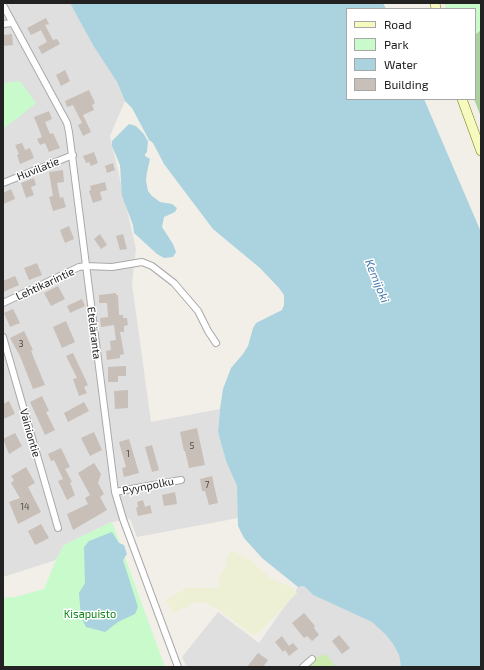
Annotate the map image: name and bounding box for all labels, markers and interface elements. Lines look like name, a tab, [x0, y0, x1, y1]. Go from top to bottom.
legend	[346, 8, 476, 100]
text: Road	[384, 17, 412, 31]
text: Park	[384, 37, 409, 51]
text: Water	[384, 57, 418, 71]
text: Building	[384, 77, 428, 91]
street label: Huvilatie	[15, 155, 61, 183]
water label: Kemijoki	[362, 257, 392, 305]
street label: Lehtikarintie	[14, 265, 76, 303]
street label: Eteläranta	[84, 306, 104, 360]
house number: 3	[18, 339, 24, 349]
street label: Vainiontie	[17, 407, 43, 459]
house number: 5	[190, 441, 194, 451]
house number: 1	[126, 449, 130, 459]
street label: Pyynpolku	[121, 475, 175, 497]
house number: 7	[205, 480, 209, 490]
house number: 14	[20, 502, 30, 512]
park label: Kisapuisto	[64, 607, 116, 621]

